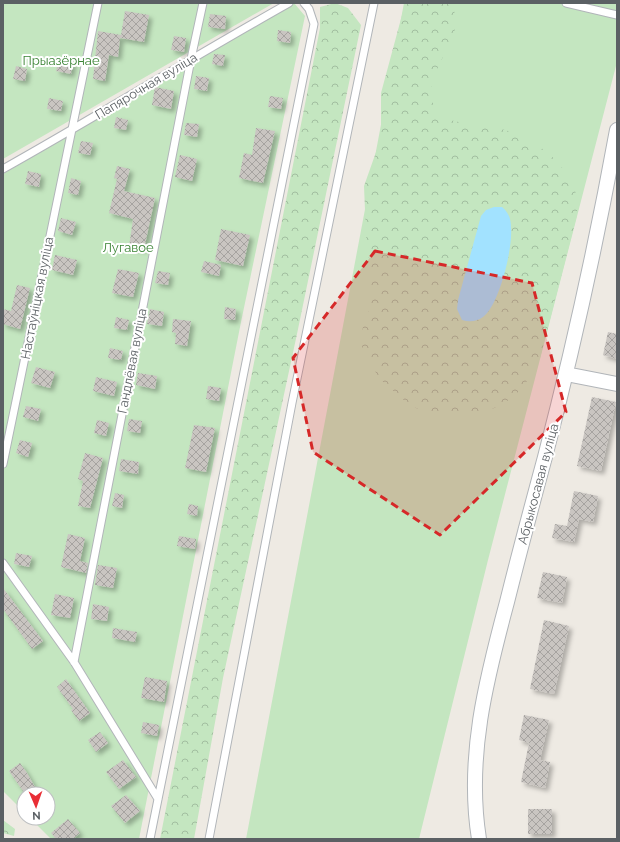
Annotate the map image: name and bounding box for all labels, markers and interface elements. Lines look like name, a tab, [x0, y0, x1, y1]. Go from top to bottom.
street label: Папярочная вуліца	[92, 50, 200, 122]
park label: Прыазёрнае	[22, 53, 100, 68]
street label: Настаўніцкая вуліца	[18, 235, 56, 361]
park label: Лугавое	[102, 240, 154, 255]
street label: Гандлёвая вуліца	[114, 307, 150, 415]
street label: Абрыкосавая вуліца	[515, 422, 561, 546]
north arrow	[16, 786, 56, 826]
text: N	[32, 809, 41, 822]

